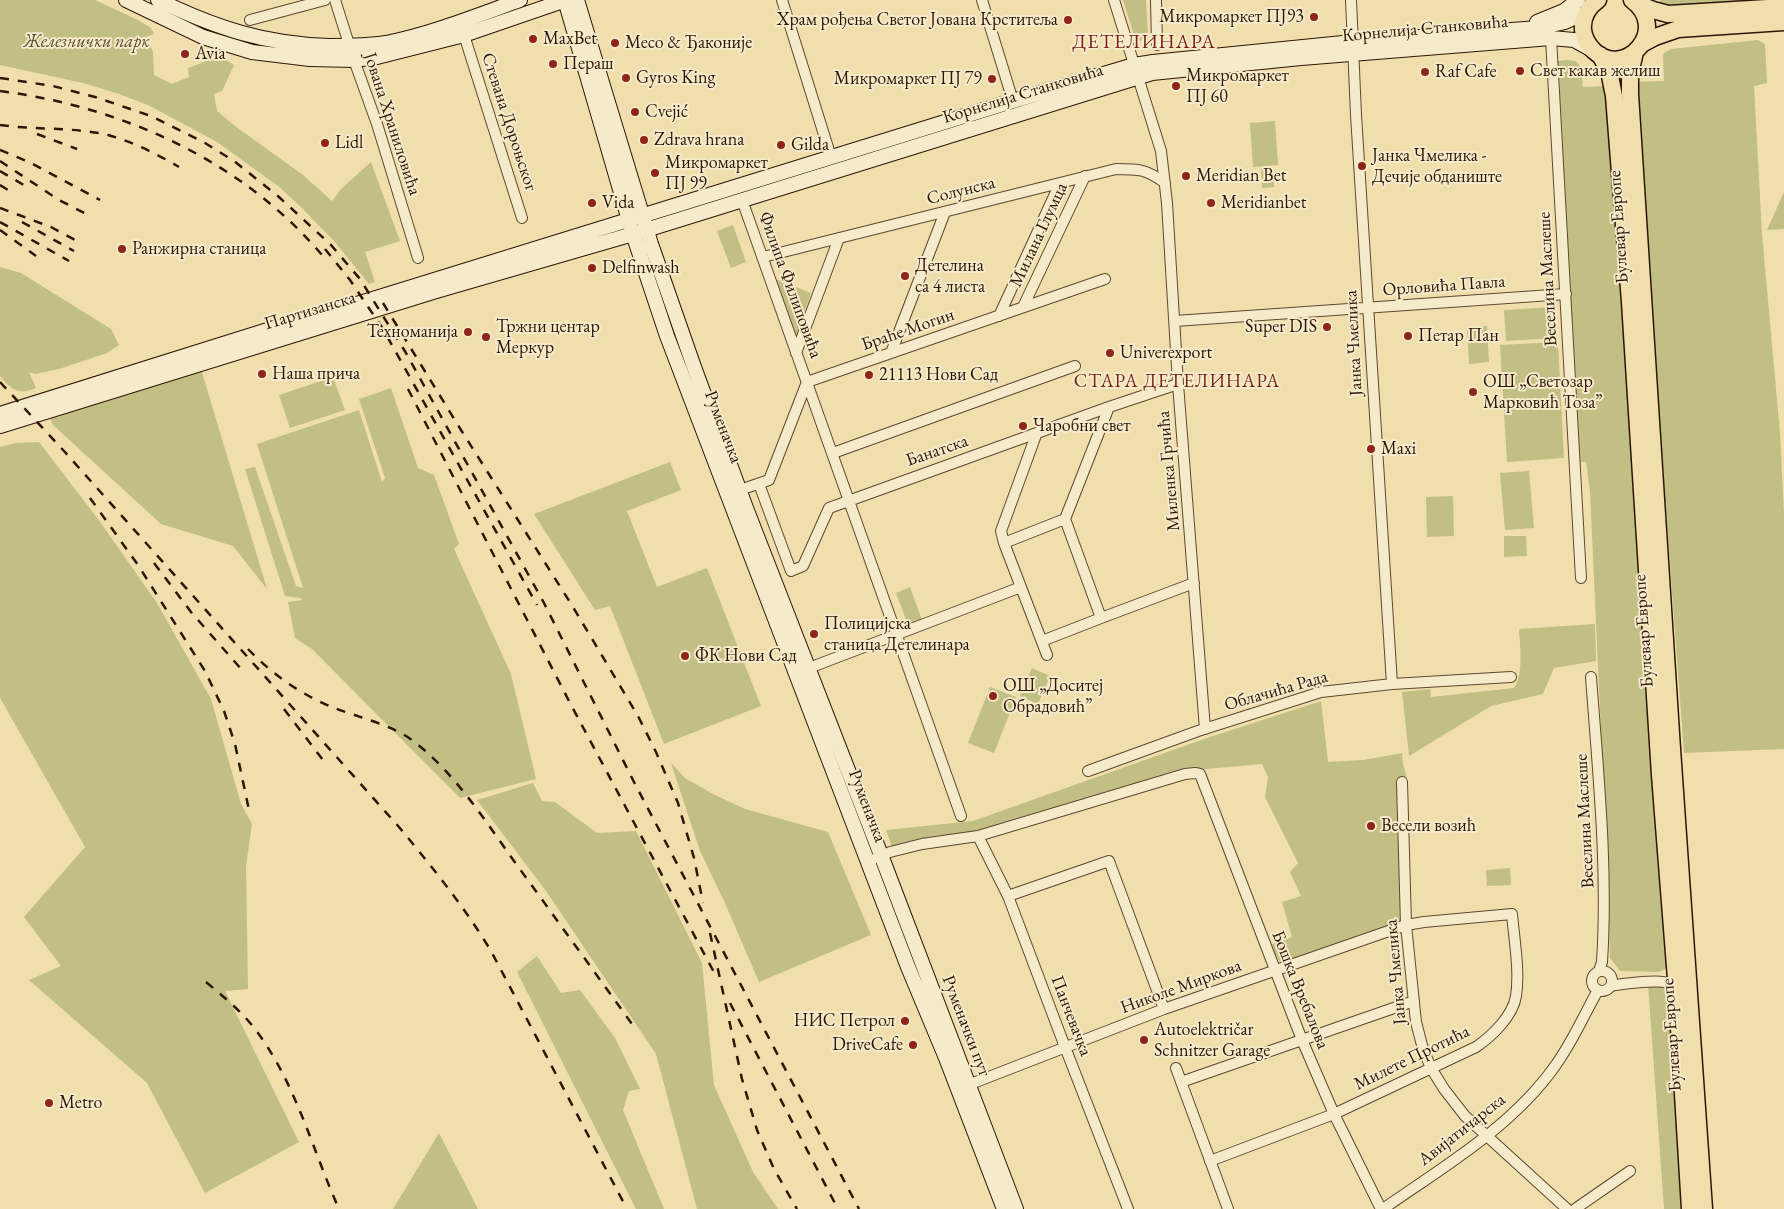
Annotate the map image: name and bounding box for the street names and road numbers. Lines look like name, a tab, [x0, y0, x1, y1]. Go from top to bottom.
street label: Корнелија Станковића	[1341, 11, 1509, 47]
street label: Јована Храниловића	[359, 50, 425, 198]
street label: Стевана Дороњског	[476, 50, 542, 194]
street label: Корнелија Станковића	[940, 59, 1106, 129]
street label: Булевар Европе	[1604, 170, 1634, 284]
street label: Солунска	[925, 172, 997, 210]
street label: Милана Глумца	[1005, 179, 1073, 291]
street label: Филипа Филиповића	[753, 209, 827, 361]
street label: Веселина Маслеше	[1534, 211, 1562, 347]
street label: Орловића Павла	[1382, 271, 1506, 301]
street label: Партизанска	[262, 287, 358, 335]
street label: Јанка Чмелика	[1340, 290, 1368, 396]
street label: Браће Могин	[859, 304, 957, 356]
street label: Руменачка	[699, 388, 747, 466]
street label: Миленка Грчића	[1153, 410, 1185, 532]
street label: Банатска	[903, 430, 971, 472]
street label: Булевар Европе	[1629, 574, 1659, 688]
street label: Облачића Рада	[1222, 666, 1330, 716]
street label: Веселина Маслеше	[1571, 753, 1599, 889]
street label: Руменачка	[843, 767, 891, 845]
street label: Јанка Чмелика	[1381, 918, 1411, 1026]
street label: Бошка Вребалова	[1266, 928, 1334, 1052]
street label: Николе Миркова	[1118, 955, 1244, 1019]
street label: Руменачки пут	[937, 972, 995, 1080]
street label: Панчевачка	[1046, 973, 1096, 1059]
street label: Булевар Европе	[1657, 978, 1687, 1092]
street label: Милете Протића	[1351, 1021, 1473, 1095]
street label: Авијатичарска	[1414, 1089, 1510, 1171]

